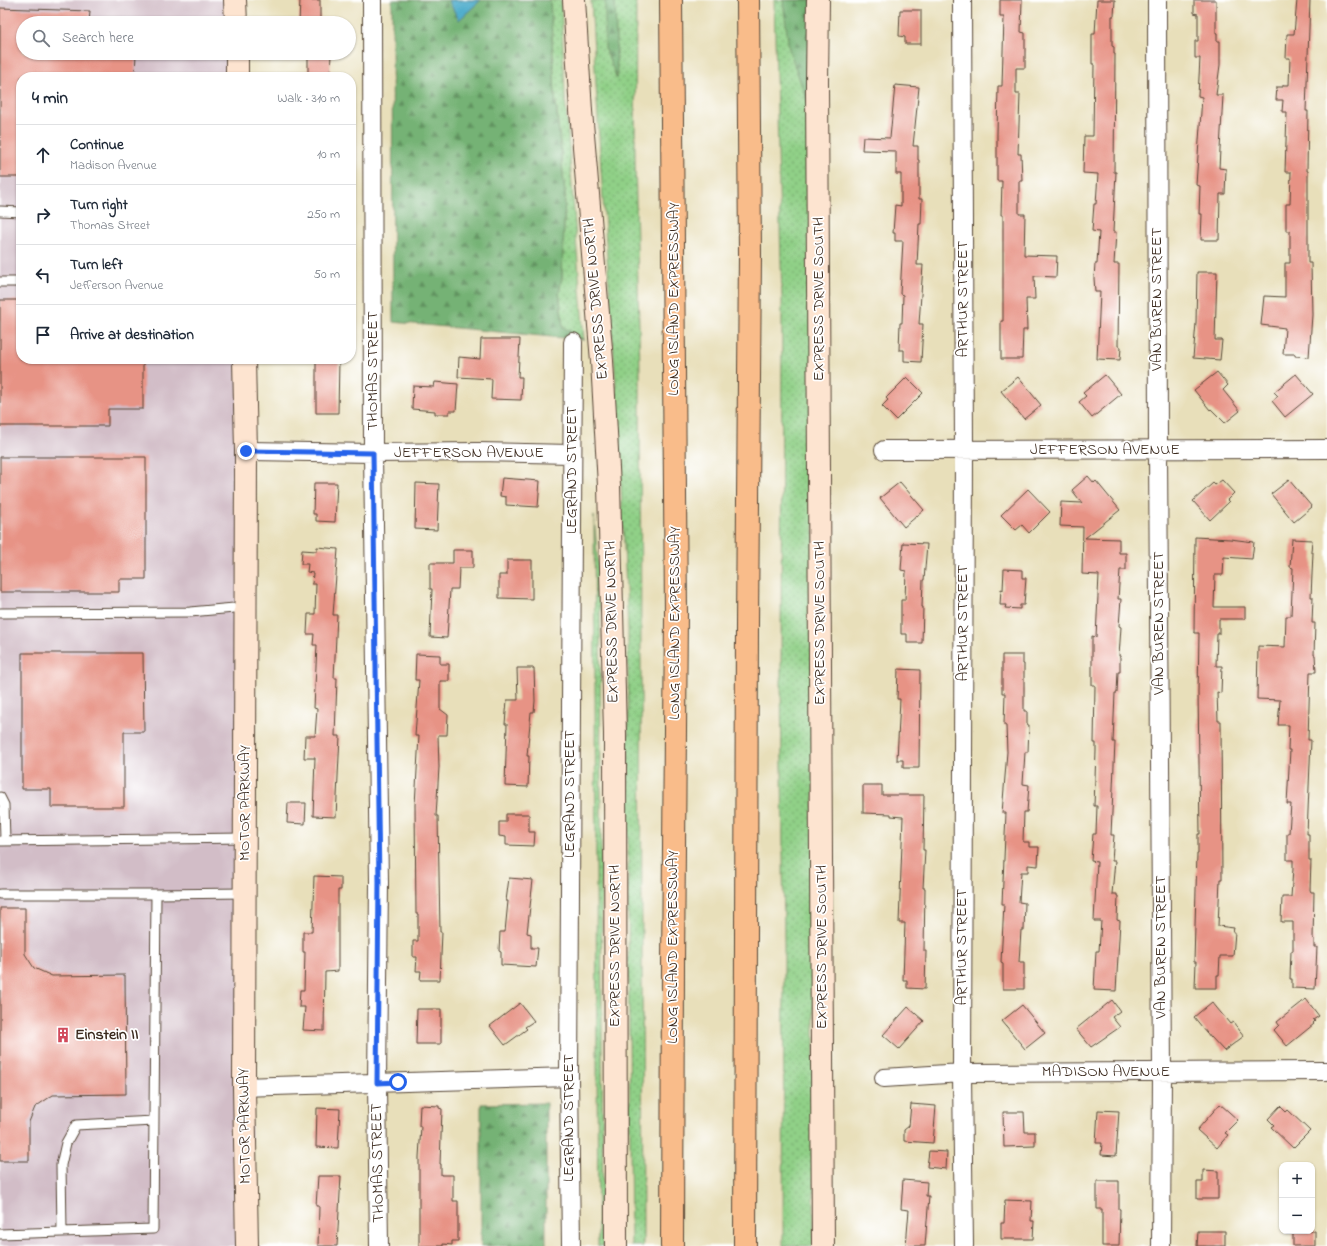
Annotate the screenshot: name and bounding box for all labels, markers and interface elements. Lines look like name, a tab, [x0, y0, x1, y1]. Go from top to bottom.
search box	[16, 16, 356, 60]
icon: search	[30, 27, 52, 49]
text: Search here	[62, 27, 134, 49]
text: 4 min	[32, 86, 68, 111]
text: Walk · 310 m	[277, 89, 340, 108]
text: Continue	[70, 134, 124, 156]
icon: ahead	[32, 144, 54, 166]
text: 10 m	[317, 145, 340, 164]
text: Madison Avenue	[70, 156, 156, 175]
text: Turn right	[70, 194, 128, 216]
street label: LONG ISLAND EXPRESSWAY	[662, 202, 686, 396]
icon: right	[32, 204, 54, 226]
text: 250 m	[307, 205, 340, 224]
text: Thomas Street	[70, 216, 150, 235]
street label: EXPRESS DRIVE NORTH	[577, 217, 615, 381]
street label: EXPRESS DRIVE SOUTH	[807, 217, 831, 381]
street label: VAN BUREN STREET	[1145, 227, 1169, 372]
street label: ARTHUR STREET	[951, 241, 975, 357]
text: Turn left	[70, 254, 123, 276]
icon: left	[32, 264, 54, 286]
text: 50 m	[314, 265, 340, 284]
text: Jefferson Avenue	[70, 276, 163, 295]
street label: THOMAS STREET	[361, 311, 385, 431]
icon: arrive	[32, 324, 54, 346]
text: Arrive at destination	[70, 324, 194, 346]
street label: LEGRAND STREET	[560, 406, 584, 534]
street label: JEFFERSON AVENUE	[1030, 438, 1180, 462]
street label: JEFFERSON AVENUE	[394, 441, 544, 465]
route end	[237, 442, 255, 460]
street label: LONG ISLAND EXPRESSWAY	[663, 526, 687, 720]
street label: EXPRESS DRIVE NORTH	[599, 541, 625, 703]
street label: EXPRESS DRIVE SOUTH	[808, 541, 832, 705]
street label: VAN BUREN STREET	[1147, 551, 1171, 696]
street label: ARTHUR STREET	[951, 565, 975, 681]
street label: LEGRAND STREET	[558, 730, 582, 858]
street label: MOTOR PARKWAY	[233, 744, 257, 861]
street label: LONG ISLAND EXPRESSWAY	[661, 850, 685, 1044]
street label: EXPRESS DRIVE NORTH	[603, 865, 627, 1027]
street label: EXPRESS DRIVE SOUTH	[810, 865, 834, 1029]
street label: VAN BUREN STREET	[1149, 875, 1173, 1020]
street label: ARTHUR STREET	[950, 889, 974, 1005]
place label: Einstein II	[75, 1023, 139, 1047]
building icon: Einstein II	[54, 1026, 72, 1044]
street label: LEGRAND STREET	[557, 1054, 581, 1182]
street label: MADISON AVENUE	[1042, 1060, 1170, 1084]
street label: MOTOR PARKWAY	[232, 1067, 258, 1184]
route start	[389, 1073, 407, 1091]
street label: THOMAS STREET	[365, 1103, 391, 1223]
map controls	[1279, 1162, 1315, 1234]
button: +	[1279, 1162, 1315, 1198]
button: −	[1279, 1198, 1315, 1234]

